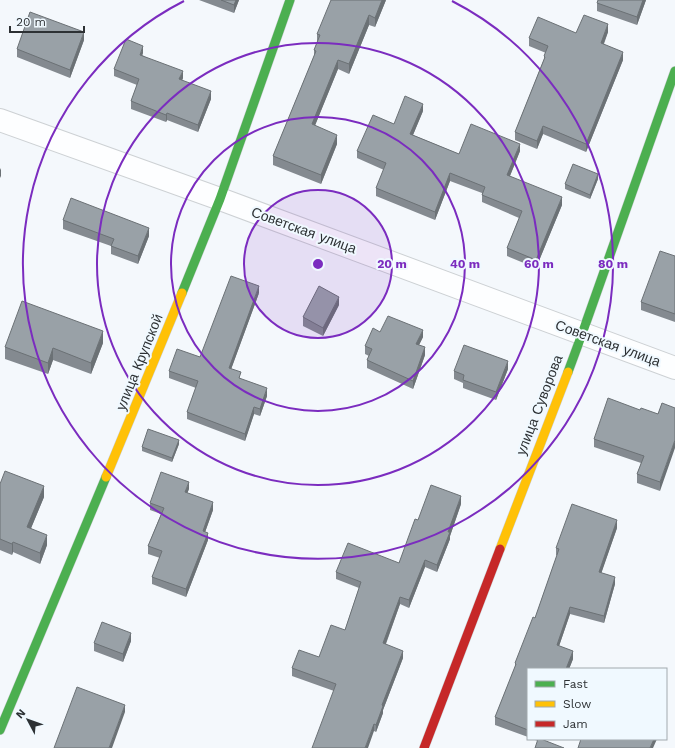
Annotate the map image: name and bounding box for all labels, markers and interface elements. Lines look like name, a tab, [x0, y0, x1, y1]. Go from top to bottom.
scale bar	[10, 8, 84, 34]
text: 20 m	[16, 15, 46, 29]
street label: Советская улица	[249, 204, 359, 257]
centre of rings	[311, 257, 325, 271]
text: 20 m	[377, 257, 407, 271]
text: 40 m	[450, 257, 480, 271]
text: 60 m	[524, 257, 554, 271]
text: 80 m	[598, 257, 628, 271]
street label: улица Крупской	[112, 311, 166, 413]
street label: Советская улица	[553, 317, 663, 370]
street label: улица Суворова	[513, 352, 566, 457]
legend	[527, 668, 667, 740]
text: Fast	[563, 677, 588, 691]
text: Slow	[563, 697, 591, 711]
north arrow	[8, 700, 48, 740]
text: N	[13, 706, 28, 721]
text: Jam	[563, 717, 588, 731]

